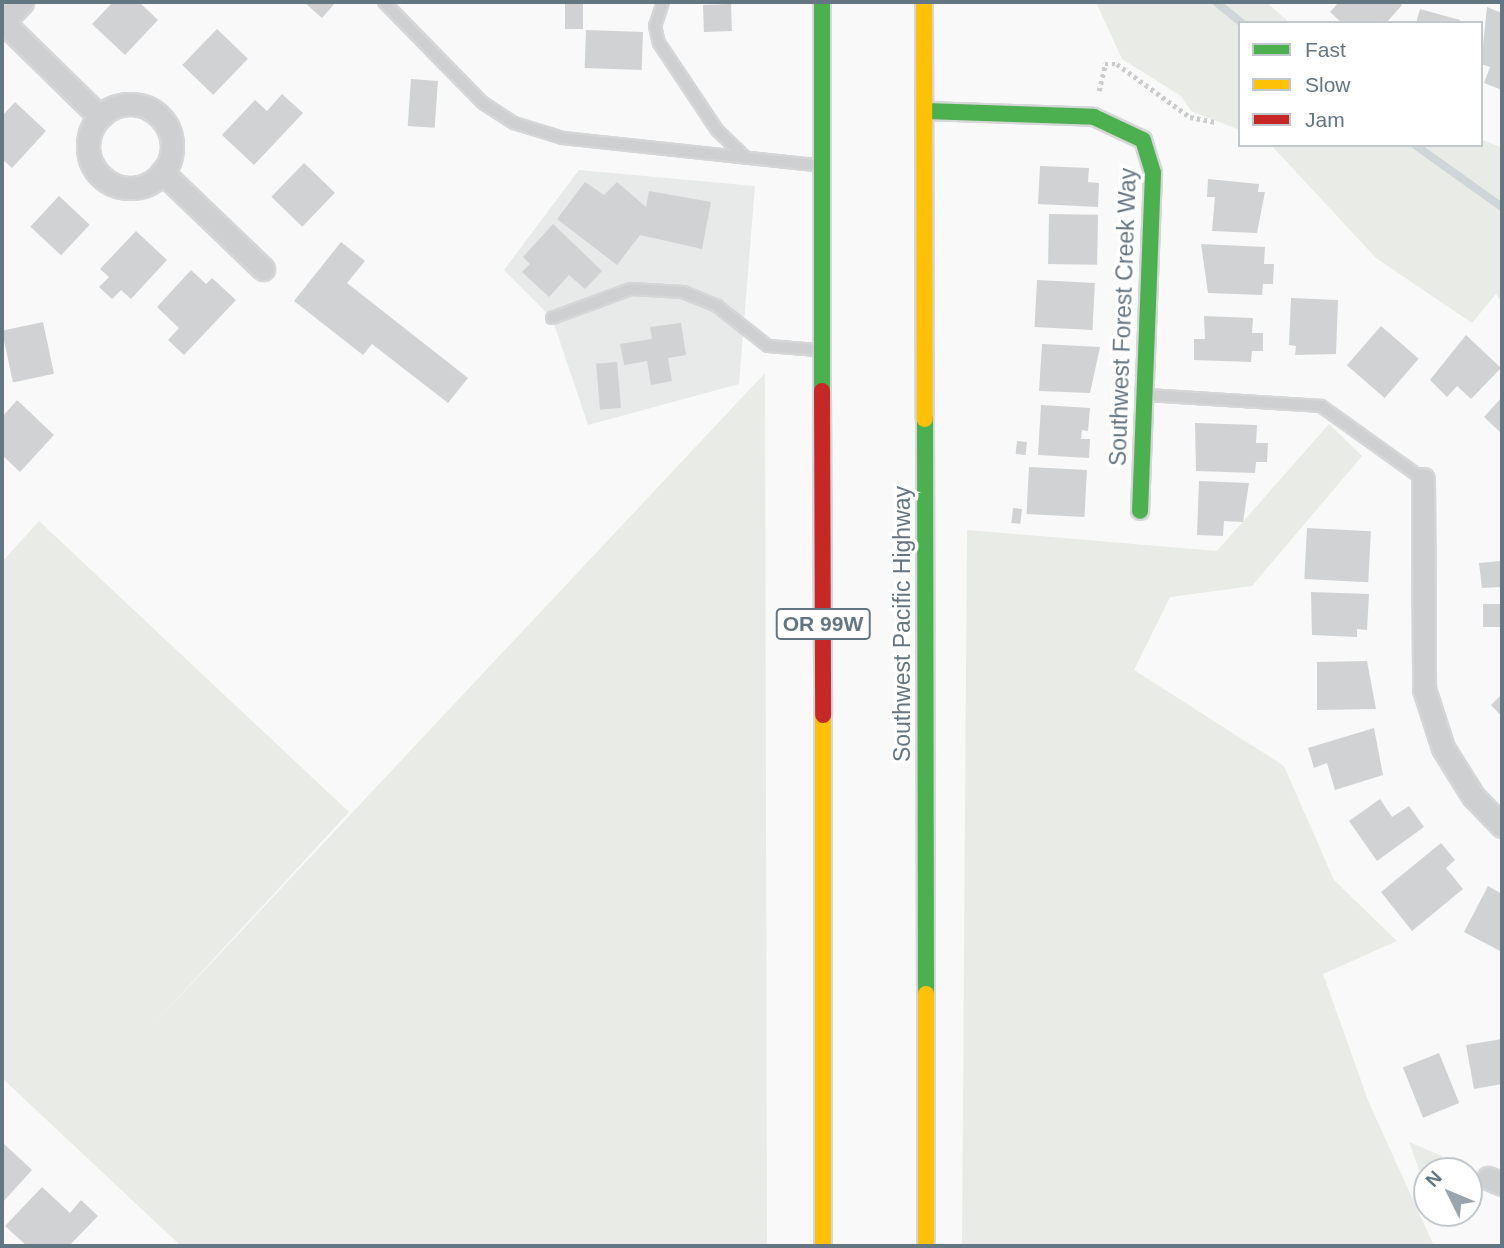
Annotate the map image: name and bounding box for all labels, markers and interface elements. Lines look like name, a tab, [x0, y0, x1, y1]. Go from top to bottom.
legend	[1238, 21, 1483, 147]
text: Fast	[1305, 38, 1346, 61]
text: Slow	[1305, 73, 1351, 96]
text: Jam	[1305, 108, 1345, 131]
street label: Southwest Forest Creek Way	[1104, 167, 1142, 467]
street label: Southwest Pacific Highway	[888, 486, 916, 762]
road number: OR 99W	[774, 606, 872, 642]
north arrow	[1413, 1157, 1483, 1227]
text: N	[1421, 1167, 1446, 1191]

